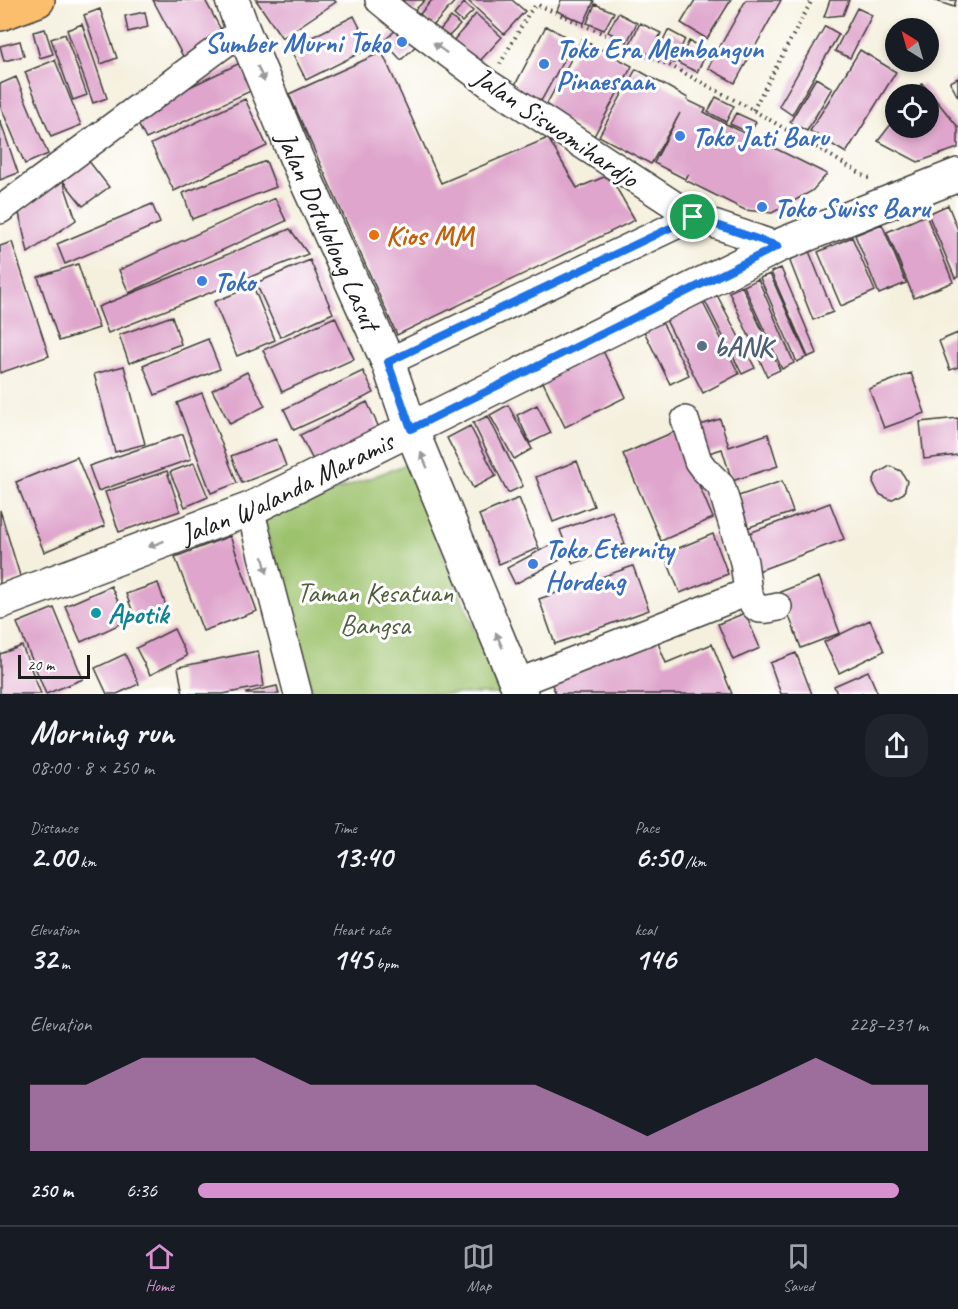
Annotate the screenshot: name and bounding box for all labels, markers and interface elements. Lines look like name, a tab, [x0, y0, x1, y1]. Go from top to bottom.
north arrow	[885, 18, 939, 72]
map controls	[885, 18, 939, 138]
place label: Sumber Murni Toko	[204, 25, 392, 60]
place label: Toko Era Membangun Pinaesaan	[556, 31, 764, 98]
marker: Sumber Murni Toko	[395, 35, 409, 49]
one-way arrow	[433, 42, 448, 54]
marker: Toko Era Membangun Pinaesaan	[537, 57, 551, 71]
street label: Jalan Siswomihardjo	[465, 58, 647, 196]
one-way arrow	[256, 65, 266, 83]
button: locate	[885, 84, 939, 138]
place label: Toko Jati Baru	[692, 119, 831, 154]
street label: Jalan Dotulolong Lasut	[269, 124, 390, 339]
marker: Toko Jati Baru	[673, 129, 687, 143]
place label: Toko Swiss Baru	[774, 190, 932, 225]
pin	[667, 191, 718, 242]
icon: arrive	[676, 200, 709, 233]
marker: Toko Swiss Baru	[755, 200, 769, 214]
place label: Kios MM	[386, 218, 476, 253]
marker: Kios MM	[367, 228, 381, 242]
place label: Toko	[214, 264, 258, 299]
marker: Toko	[195, 274, 209, 288]
place label: bANK	[714, 329, 777, 364]
marker: bANK	[695, 339, 709, 353]
street label: Jalan Walanda Maramis	[174, 422, 401, 552]
one-way arrow	[419, 450, 429, 468]
place label: Toko Eternity Hordeng	[545, 531, 677, 598]
one-way arrow	[147, 539, 165, 549]
one-way arrow	[260, 556, 270, 574]
marker: Toko Eternity Hordeng	[526, 557, 540, 571]
park label: Taman Kesatuan Bangsa	[297, 575, 454, 642]
place label: Apotik	[108, 596, 171, 631]
marker: Apotik	[89, 606, 103, 620]
one-way arrow	[494, 631, 503, 649]
scale bar	[18, 652, 90, 680]
text: 20 m	[27, 655, 54, 675]
text: Morning run	[30, 711, 174, 753]
button: share	[865, 714, 928, 777]
text: 08:00 · 8 × 250 m	[30, 755, 154, 780]
text: Distance	[30, 818, 78, 838]
text: Time	[332, 818, 357, 838]
text: Pace	[635, 818, 659, 838]
text: 2.00	[30, 838, 76, 876]
text: 13:40	[332, 838, 392, 876]
text: 6:50	[635, 838, 681, 876]
text: km	[76, 852, 96, 872]
text: /km	[681, 852, 706, 872]
text: Elevation	[30, 920, 79, 940]
text: Heart rate	[332, 920, 391, 940]
text: kcal	[635, 920, 656, 940]
text: 32	[30, 940, 57, 978]
text: 145	[332, 940, 372, 978]
text: 146	[635, 940, 676, 978]
text: m	[57, 954, 70, 974]
text: bpm	[372, 954, 398, 974]
text: Elevation	[30, 1012, 92, 1037]
text: 228–231 m	[849, 1012, 928, 1037]
text: 250 m	[30, 1178, 73, 1203]
text: 6:36	[126, 1178, 157, 1203]
tab: Home	[143, 1240, 176, 1296]
tab: Map	[462, 1240, 495, 1296]
tab: Saved	[782, 1240, 815, 1296]

